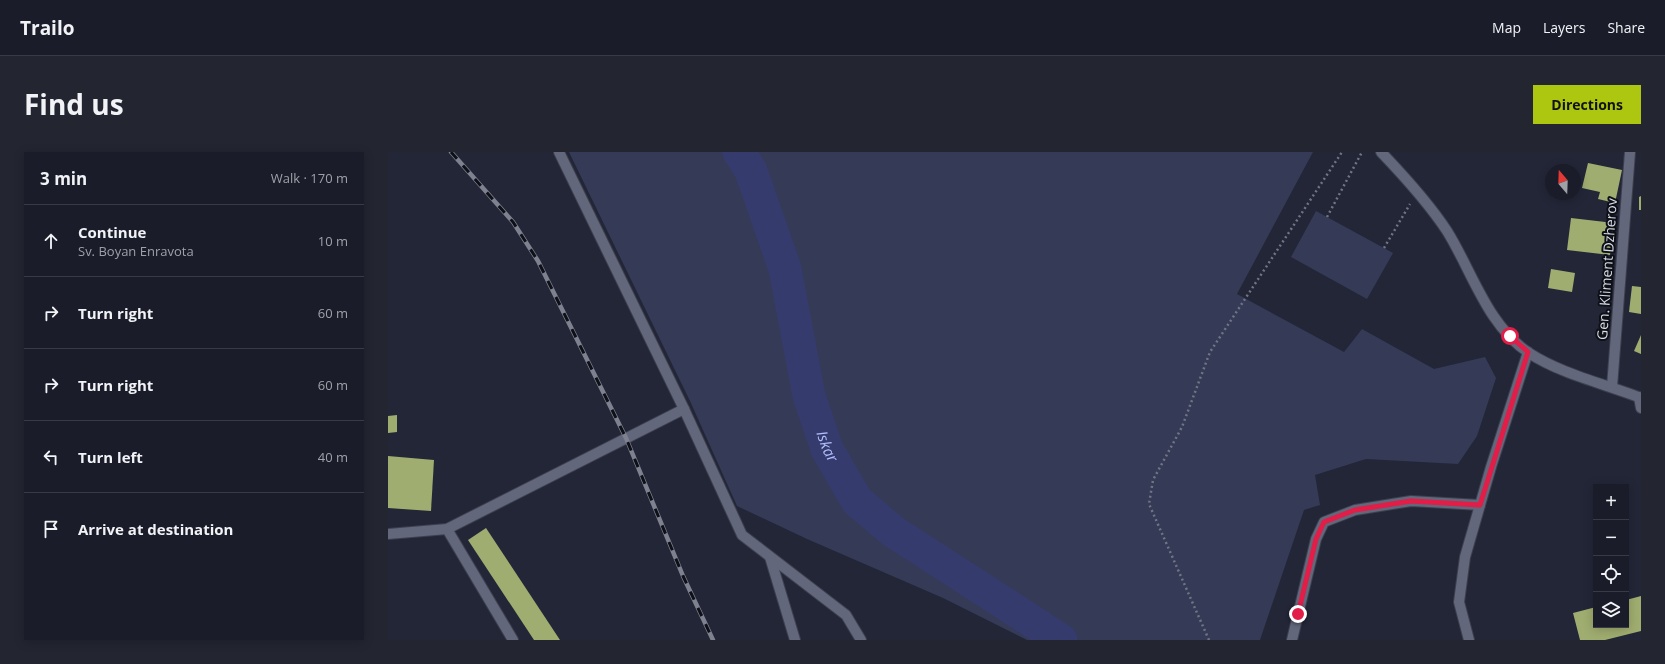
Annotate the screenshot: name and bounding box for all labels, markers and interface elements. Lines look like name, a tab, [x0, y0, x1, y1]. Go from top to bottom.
text: Trailo	[20, 15, 74, 41]
text: Map	[1492, 18, 1521, 37]
text: Layers	[1543, 18, 1585, 37]
text: Share	[1607, 18, 1645, 37]
text: Find us	[24, 85, 124, 123]
button: Directions	[1533, 85, 1641, 124]
north arrow	[1545, 164, 1581, 200]
text: 3 min	[40, 167, 87, 190]
text: Walk · 170 m	[271, 169, 348, 187]
street label: Gen. Kliment Dzherov	[1592, 198, 1621, 340]
text: Continue	[78, 222, 146, 242]
icon: ahead	[40, 230, 62, 252]
text: 10 m	[318, 232, 348, 250]
text: Sv. Boyan Enravota	[78, 242, 194, 260]
icon: right	[40, 302, 62, 324]
text: Turn right	[78, 303, 153, 323]
text: 60 m	[318, 304, 348, 322]
route start	[1501, 327, 1519, 345]
icon: right	[40, 374, 62, 396]
text: Turn right	[78, 375, 153, 395]
text: 60 m	[318, 376, 348, 394]
water label: Iskar	[813, 428, 844, 466]
icon: left	[40, 446, 62, 468]
text: Turn left	[78, 447, 143, 467]
text: 40 m	[318, 448, 348, 466]
map controls	[1593, 484, 1629, 628]
button: +	[1593, 484, 1629, 520]
icon: arrive	[40, 518, 62, 540]
text: Arrive at destination	[78, 519, 233, 539]
button: −	[1593, 520, 1629, 556]
button: locate	[1593, 556, 1629, 592]
button: layers	[1593, 592, 1629, 628]
route end	[1289, 605, 1307, 623]

